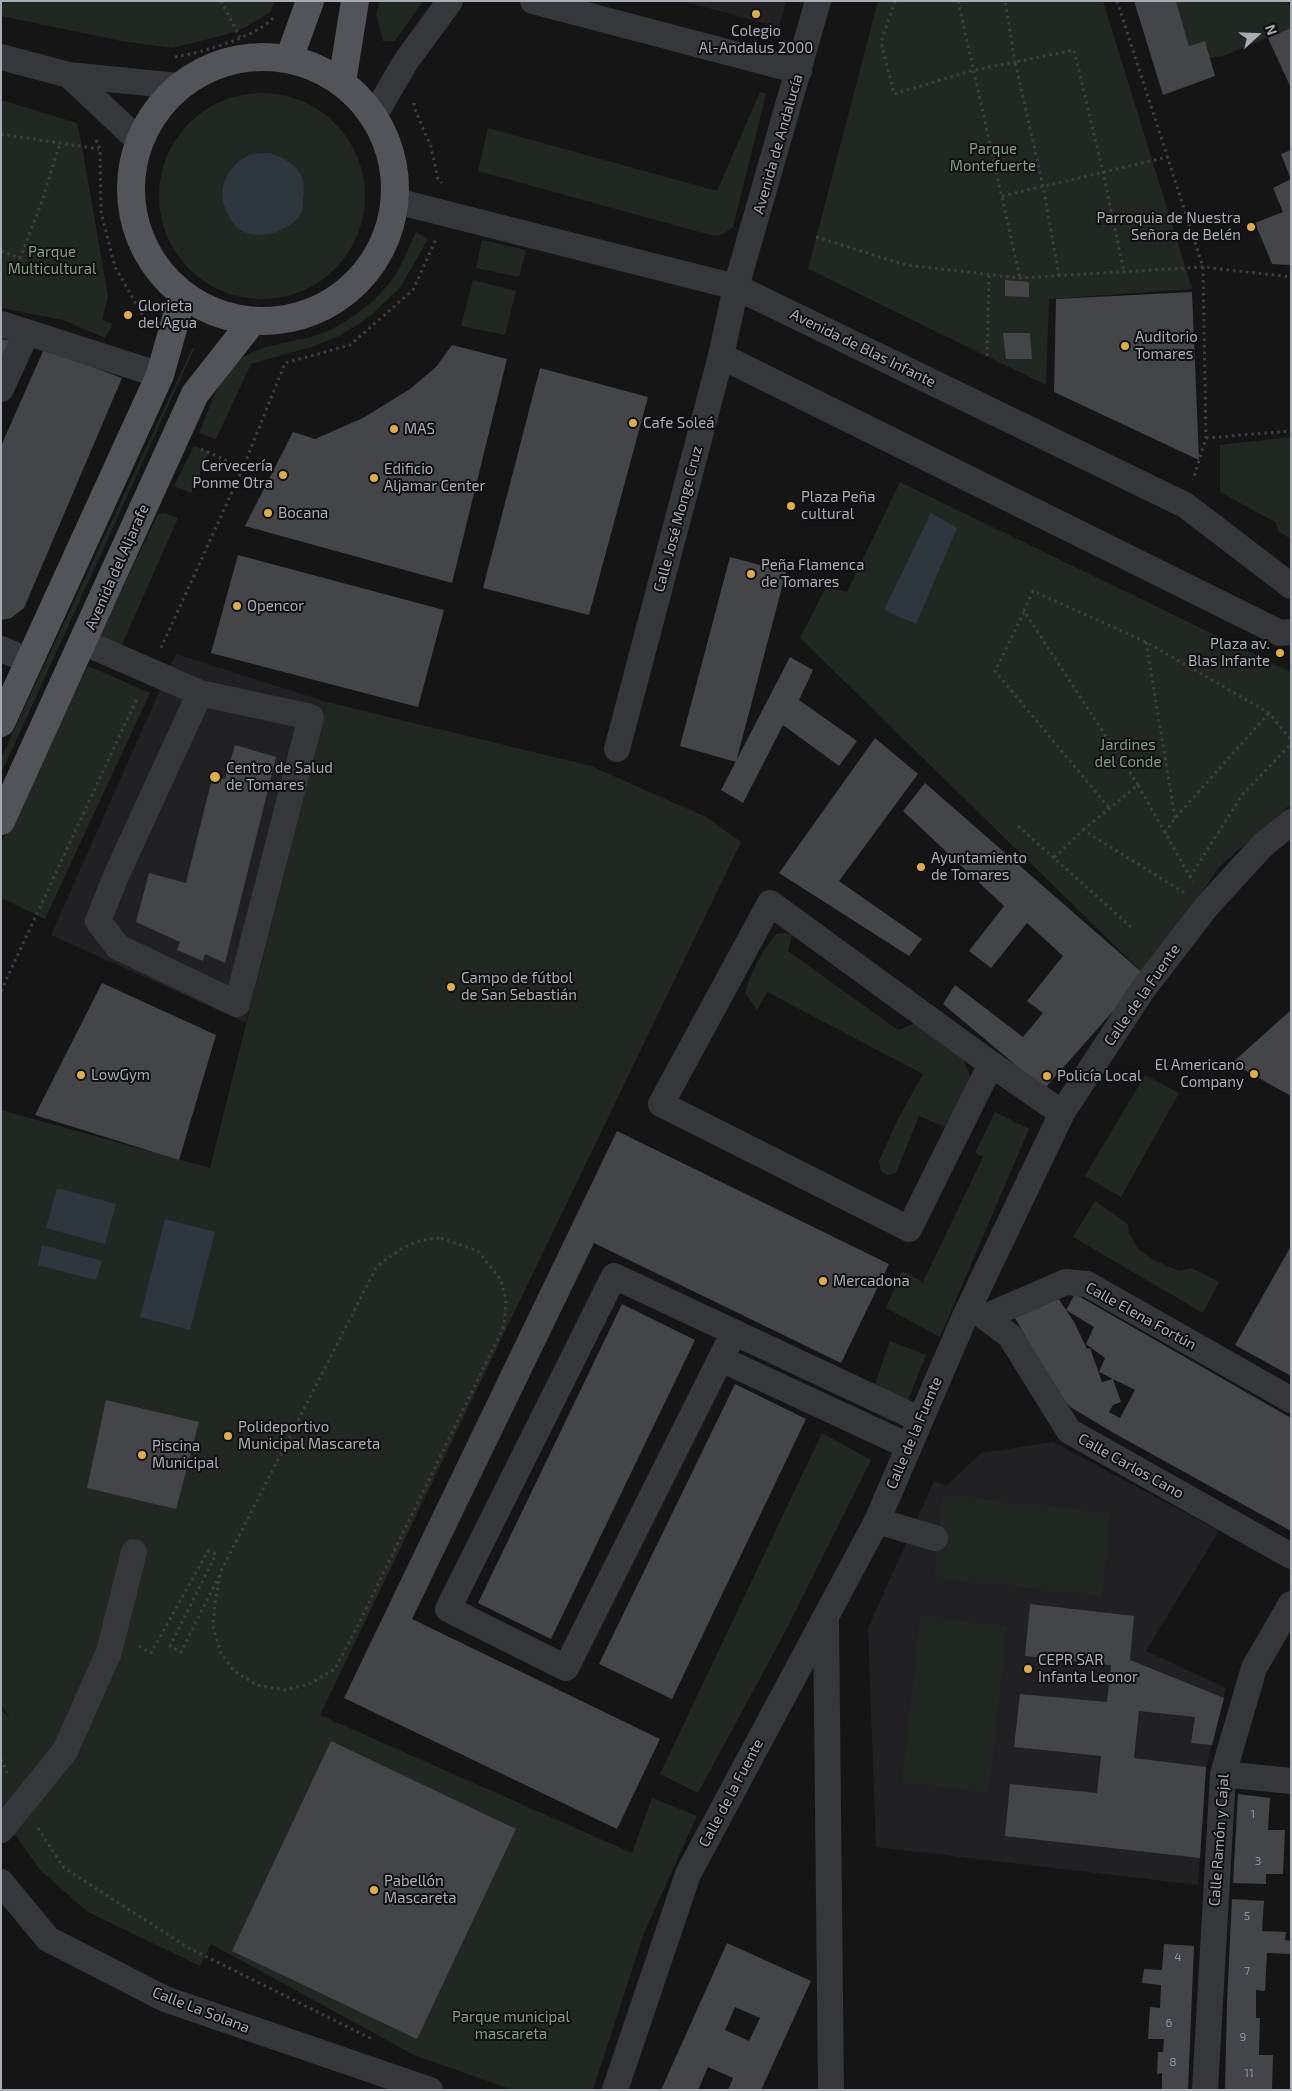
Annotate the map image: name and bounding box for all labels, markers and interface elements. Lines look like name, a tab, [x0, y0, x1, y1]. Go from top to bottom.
marker: Colegio Al-Andalus 2000	[750, 8, 762, 20]
north arrow	[1232, 10, 1282, 60]
place label: Colegio Al-Andalus 2000	[699, 22, 813, 57]
text: N	[1262, 22, 1281, 37]
street label: Avenida de Andalucía	[749, 72, 807, 216]
park label: Parque Montefuerte	[950, 140, 1036, 175]
place label: Parroquia de Nuestra Señora de Belén	[1096, 209, 1241, 244]
marker: Parroquia de Nuestra Señora de Belén	[1245, 221, 1257, 233]
park label: Parque Multicultural	[8, 243, 96, 278]
place label: Glorieta del Agua	[138, 297, 197, 332]
street label: Avenida de Blas Infante	[787, 305, 939, 391]
marker: Glorieta del Agua	[122, 309, 134, 321]
place label: Auditorio Tomares	[1135, 328, 1198, 363]
marker: Auditorio Tomares	[1119, 340, 1131, 352]
place label: Cafe Soleá	[643, 414, 714, 432]
marker: Cafe Soleá	[627, 417, 639, 429]
place label: MAS	[404, 420, 435, 438]
marker: MAS	[388, 423, 400, 435]
street label: Calle José Monge Cruz	[650, 444, 706, 594]
place label: Cervecería Ponme Otra	[192, 457, 273, 492]
place label: Edificio Aljamar Center	[384, 460, 486, 495]
marker: Cervecería Ponme Otra	[277, 469, 289, 481]
marker: Edificio Aljamar Center	[368, 472, 380, 484]
place label: Plaza Peña cultural	[801, 488, 876, 523]
marker: Plaza Peña cultural	[785, 500, 797, 512]
street label: Avenida del Aljarafe	[81, 501, 153, 633]
place label: Bocana	[278, 504, 328, 522]
marker: Bocana	[262, 507, 274, 519]
place label: Peña Flamenca de Tomares	[761, 556, 864, 591]
marker: Peña Flamenca de Tomares	[745, 568, 757, 580]
place label: Opencor	[247, 597, 304, 615]
marker: Opencor	[231, 600, 243, 612]
place label: Plaza av. Blas Infante	[1188, 635, 1270, 670]
marker: Plaza av. Blas Infante	[1274, 647, 1286, 659]
park label: Jardines del Conde	[1095, 736, 1161, 771]
place label: Centro de Salud de Tomares	[226, 759, 333, 794]
marker: Centro de Salud de Tomares	[208, 770, 222, 784]
place label: Ayuntamiento de Tomares	[931, 849, 1027, 884]
marker: Ayuntamiento de Tomares	[915, 861, 927, 873]
street label: Calle de la Fuente	[1100, 941, 1184, 1049]
place label: Campo de fútbol de San Sebastián	[461, 969, 577, 1004]
marker: Campo de fútbol de San Sebastián	[445, 981, 457, 993]
place label: El Americano Company	[1155, 1056, 1244, 1091]
place label: LowGym	[91, 1066, 150, 1084]
place label: Policía Local	[1057, 1067, 1141, 1085]
marker: El Americano Company	[1248, 1068, 1260, 1080]
marker: LowGym	[75, 1069, 87, 1081]
marker: Policía Local	[1041, 1070, 1053, 1082]
place label: Mercadona	[833, 1272, 910, 1290]
marker: Mercadona	[817, 1275, 829, 1287]
street label: Calle Elena Fortún	[1083, 1278, 1199, 1354]
street label: Calle de la Fuente	[882, 1374, 946, 1492]
place label: Polideportivo Municipal Mascareta	[238, 1418, 380, 1453]
marker: Polideportivo Municipal Mascareta	[222, 1430, 234, 1442]
street label: Calle Carlos Cano	[1075, 1430, 1187, 1502]
place label: Piscina Municipal	[152, 1437, 219, 1472]
marker: Piscina Municipal	[136, 1449, 148, 1461]
place label: CEPR SAR Infanta Leonor	[1038, 1651, 1138, 1686]
marker: CEPR SAR Infanta Leonor	[1022, 1663, 1034, 1675]
street label: Calle de la Fuente	[695, 1736, 767, 1850]
street label: Calle Ramón y Cajal	[1205, 1773, 1233, 1907]
house number: 1	[1251, 1807, 1255, 1821]
house number: 3	[1255, 1854, 1261, 1868]
place label: Pabellón Mascareta	[384, 1872, 456, 1907]
marker: Pabellón Mascareta	[368, 1884, 380, 1896]
house number: 5	[1244, 1909, 1250, 1923]
house number: 4	[1174, 1950, 1182, 1964]
house number: 7	[1244, 1964, 1250, 1978]
street label: Calle La Solana	[150, 1983, 252, 2037]
park label: Parque municipal mascareta	[452, 2008, 570, 2043]
house number: 6	[1166, 2016, 1172, 2030]
house number: 9	[1240, 2030, 1246, 2044]
house number: 8	[1169, 2055, 1177, 2069]
house number: 11	[1244, 2066, 1254, 2080]

